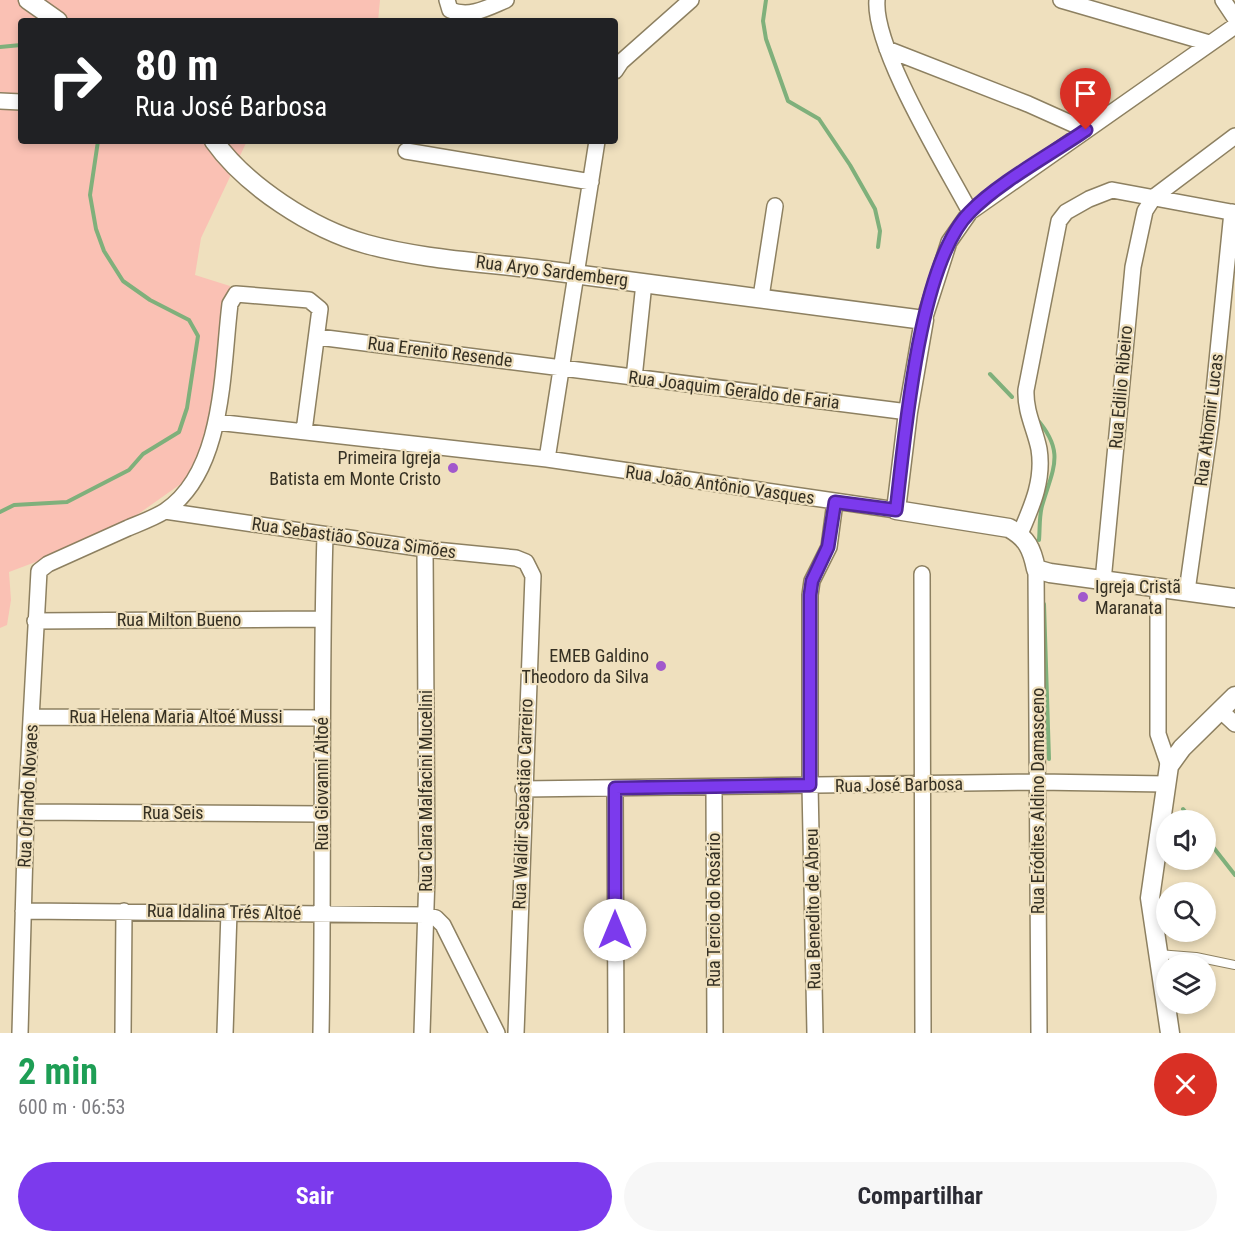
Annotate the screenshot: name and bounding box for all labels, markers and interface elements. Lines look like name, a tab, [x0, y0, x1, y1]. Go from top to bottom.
text: 80 m	[135, 41, 218, 90]
icon: right	[36, 42, 114, 120]
pin	[1060, 68, 1111, 130]
icon: arrive	[1069, 77, 1102, 110]
text: Rua José Barbosa	[135, 91, 327, 123]
street label: Rua Aryo Sardemberg	[475, 251, 629, 290]
street label: Rua Edilio Ribeiro	[1105, 324, 1136, 450]
street label: Rua Erenito Resende	[367, 332, 514, 371]
street label: Rua Athomir Lucas	[1190, 352, 1227, 488]
street label: Rua Joaquim Geraldo de Faria	[627, 366, 841, 413]
place label: Primeira Igreja Batista em Monte Cristo	[269, 447, 441, 489]
marker: Primeira Igreja Batista em Monte Cristo	[446, 461, 460, 475]
street label: Rua João Antônio Vasques	[624, 461, 816, 508]
street label: Rua Sebastião Souza Simões	[251, 513, 458, 562]
place label: Igreja Cristã Maranata	[1095, 576, 1181, 618]
marker: Igreja Cristã Maranata	[1076, 590, 1090, 604]
street label: Rua Milton Bueno	[117, 609, 241, 630]
place label: EMEB Galdino Theodoro da Silva	[522, 645, 649, 687]
marker: EMEB Galdino Theodoro da Silva	[654, 659, 668, 673]
street label: Rua Eródites Aldino Damasceno	[1027, 688, 1048, 914]
street label: Rua Clara Malfacini Mucelini	[415, 690, 436, 892]
street label: Rua Waldir Sebastião Carreiro	[508, 698, 537, 910]
street label: Rua Helena Maria Altoé Mussi	[69, 706, 283, 727]
street label: Rua Giovanni Altoé	[311, 717, 332, 851]
street label: Rua Orlando Novaes	[13, 724, 42, 868]
street label: Rua José Barbosa	[835, 773, 963, 796]
street label: Rua Seis	[142, 802, 204, 823]
map controls	[1156, 810, 1216, 1014]
button: sound	[1156, 810, 1216, 870]
street label: Rua Benedito de Abreu	[801, 828, 824, 990]
street label: Rua Tercio do Rosário	[703, 833, 724, 987]
button: search	[1156, 882, 1216, 942]
position arrow	[583, 898, 647, 962]
street label: Rua Idalina Trés Altoé	[147, 900, 301, 923]
button: layers	[1156, 954, 1216, 1014]
text: 2 min	[18, 1051, 98, 1093]
button: close	[1154, 1053, 1217, 1116]
text: 600 m · 06:53	[18, 1095, 125, 1119]
button: Sair	[18, 1162, 612, 1231]
button: Compartilhar	[624, 1162, 1217, 1231]

